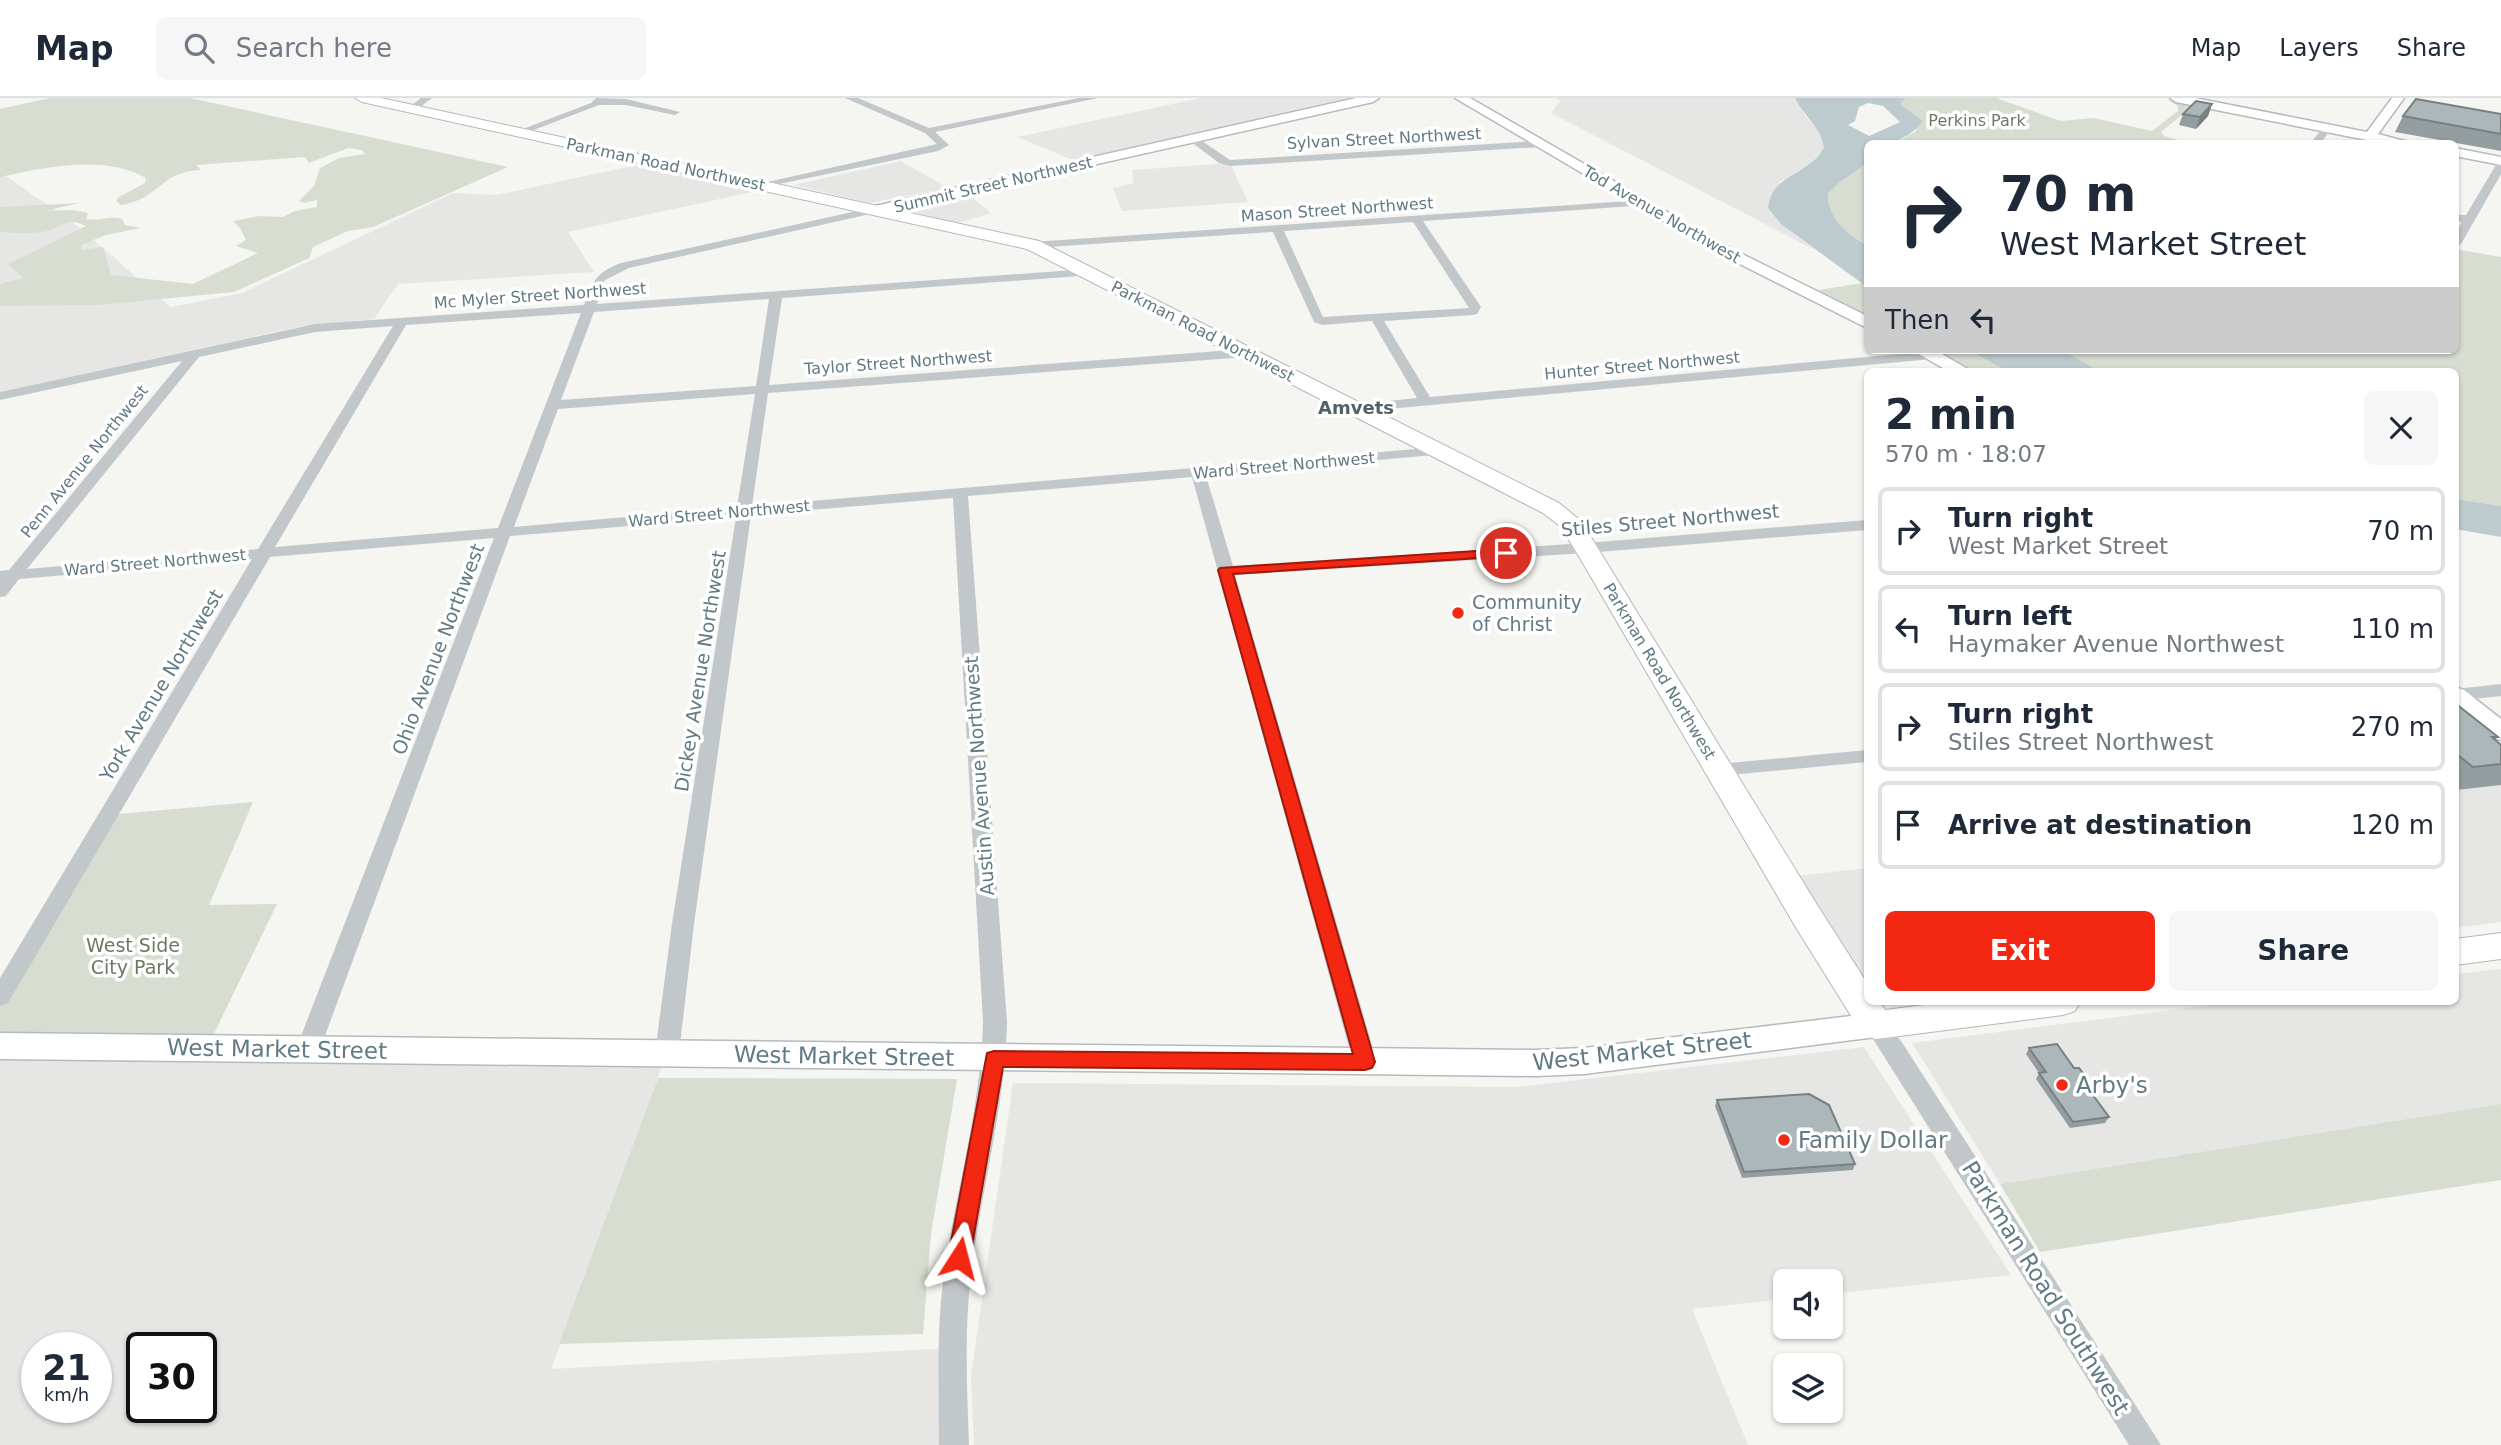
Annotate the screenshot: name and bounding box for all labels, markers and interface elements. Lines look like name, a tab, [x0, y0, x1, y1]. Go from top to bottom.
search box	[156, 17, 646, 80]
text: Map	[35, 29, 114, 68]
icon: search	[180, 29, 218, 67]
text: Search here	[236, 33, 392, 63]
text: Map	[2191, 34, 2241, 62]
text: Layers	[2279, 34, 2359, 62]
text: Share	[2397, 34, 2466, 62]
park label: Perkins Park	[1928, 111, 2026, 130]
street label: Sylvan Street Northwest	[1286, 124, 1482, 153]
street label: Parkman Road Northwest	[565, 134, 767, 195]
street label: Summit Street Northwest	[892, 152, 1094, 217]
street label: Tod Avenue Northwest	[1579, 161, 1744, 267]
text: 70 m	[2000, 166, 2136, 223]
icon: right	[1885, 168, 1976, 259]
street label: Mason Street Northwest	[1240, 193, 1434, 226]
text: West Market Street	[2000, 225, 2306, 263]
street label: Parkman Road Northwest	[1108, 277, 1297, 386]
street label: Mc Myler Street Northwest	[433, 279, 647, 312]
icon: left	[1964, 301, 2002, 339]
text: Then	[1885, 305, 1950, 335]
street label: Taylor Street Northwest	[802, 346, 993, 379]
street label: Hunter Street Northwest	[1544, 347, 1741, 384]
street label: Penn Avenue Northwest	[17, 381, 152, 542]
text: 2 min	[1885, 390, 2017, 439]
button: close	[2364, 391, 2438, 465]
district label: Amvets	[1318, 397, 1394, 418]
text: 570 m · 18:07	[1885, 441, 2047, 467]
street label: Ward Street Northwest	[1192, 448, 1376, 483]
street label: Ward Street Northwest	[627, 496, 811, 531]
street label: Stiles Street Northwest	[1560, 499, 1780, 541]
text: Turn right	[1948, 503, 2093, 533]
icon: right	[1889, 512, 1927, 550]
text: 70 m	[2367, 516, 2434, 546]
pin	[1476, 523, 1536, 583]
text: West Market Street	[1948, 533, 2168, 559]
icon: arrive	[1487, 534, 1525, 572]
street label: Ohio Avenue Northwest	[388, 540, 488, 758]
street label: Ward Street Northwest	[63, 545, 247, 580]
street label: Dickey Avenue Northwest	[670, 549, 730, 793]
street label: Parkman Road Northwest	[1599, 579, 1720, 763]
street label: York Avenue Northwest	[94, 585, 227, 786]
place label: Community of Christ	[1472, 591, 1582, 635]
text: Turn left	[1948, 601, 2072, 631]
marker: Community of Christ	[1450, 605, 1466, 621]
icon: left	[1889, 610, 1927, 648]
text: 110 m	[2351, 614, 2434, 644]
text: Haymaker Avenue Northwest	[1948, 631, 2284, 657]
street label: Austin Avenue Northwest	[960, 655, 998, 897]
text: Turn right	[1948, 699, 2093, 729]
icon: right	[1889, 708, 1927, 746]
text: 270 m	[2351, 712, 2434, 742]
text: Stiles Street Northwest	[1948, 729, 2213, 755]
icon: arrive	[1889, 806, 1927, 844]
text: Arrive at destination	[1948, 810, 2252, 840]
text: 120 m	[2351, 810, 2434, 840]
button: Exit	[1885, 911, 2155, 991]
button: Share	[2169, 911, 2438, 991]
park label: West Side City Park	[86, 934, 180, 978]
street label: West Market Street	[1531, 1027, 1753, 1075]
street label: West Market Street	[167, 1034, 387, 1064]
street label: West Market Street	[734, 1041, 954, 1071]
place label: Arby's	[2076, 1072, 2148, 1098]
marker: Arby's	[2054, 1077, 2070, 1093]
place label: Family Dollar	[1798, 1127, 1948, 1153]
marker: Family Dollar	[1776, 1132, 1792, 1148]
street label: Parkman Road Southwest	[1957, 1156, 2135, 1420]
position arrow	[922, 1221, 996, 1295]
map controls	[1773, 1269, 1843, 1423]
button: sound	[1773, 1269, 1843, 1339]
speed limit sign: 30	[126, 1332, 217, 1423]
text: 21	[42, 1348, 91, 1388]
button: layers	[1773, 1353, 1843, 1423]
text: km/h	[44, 1384, 89, 1405]

